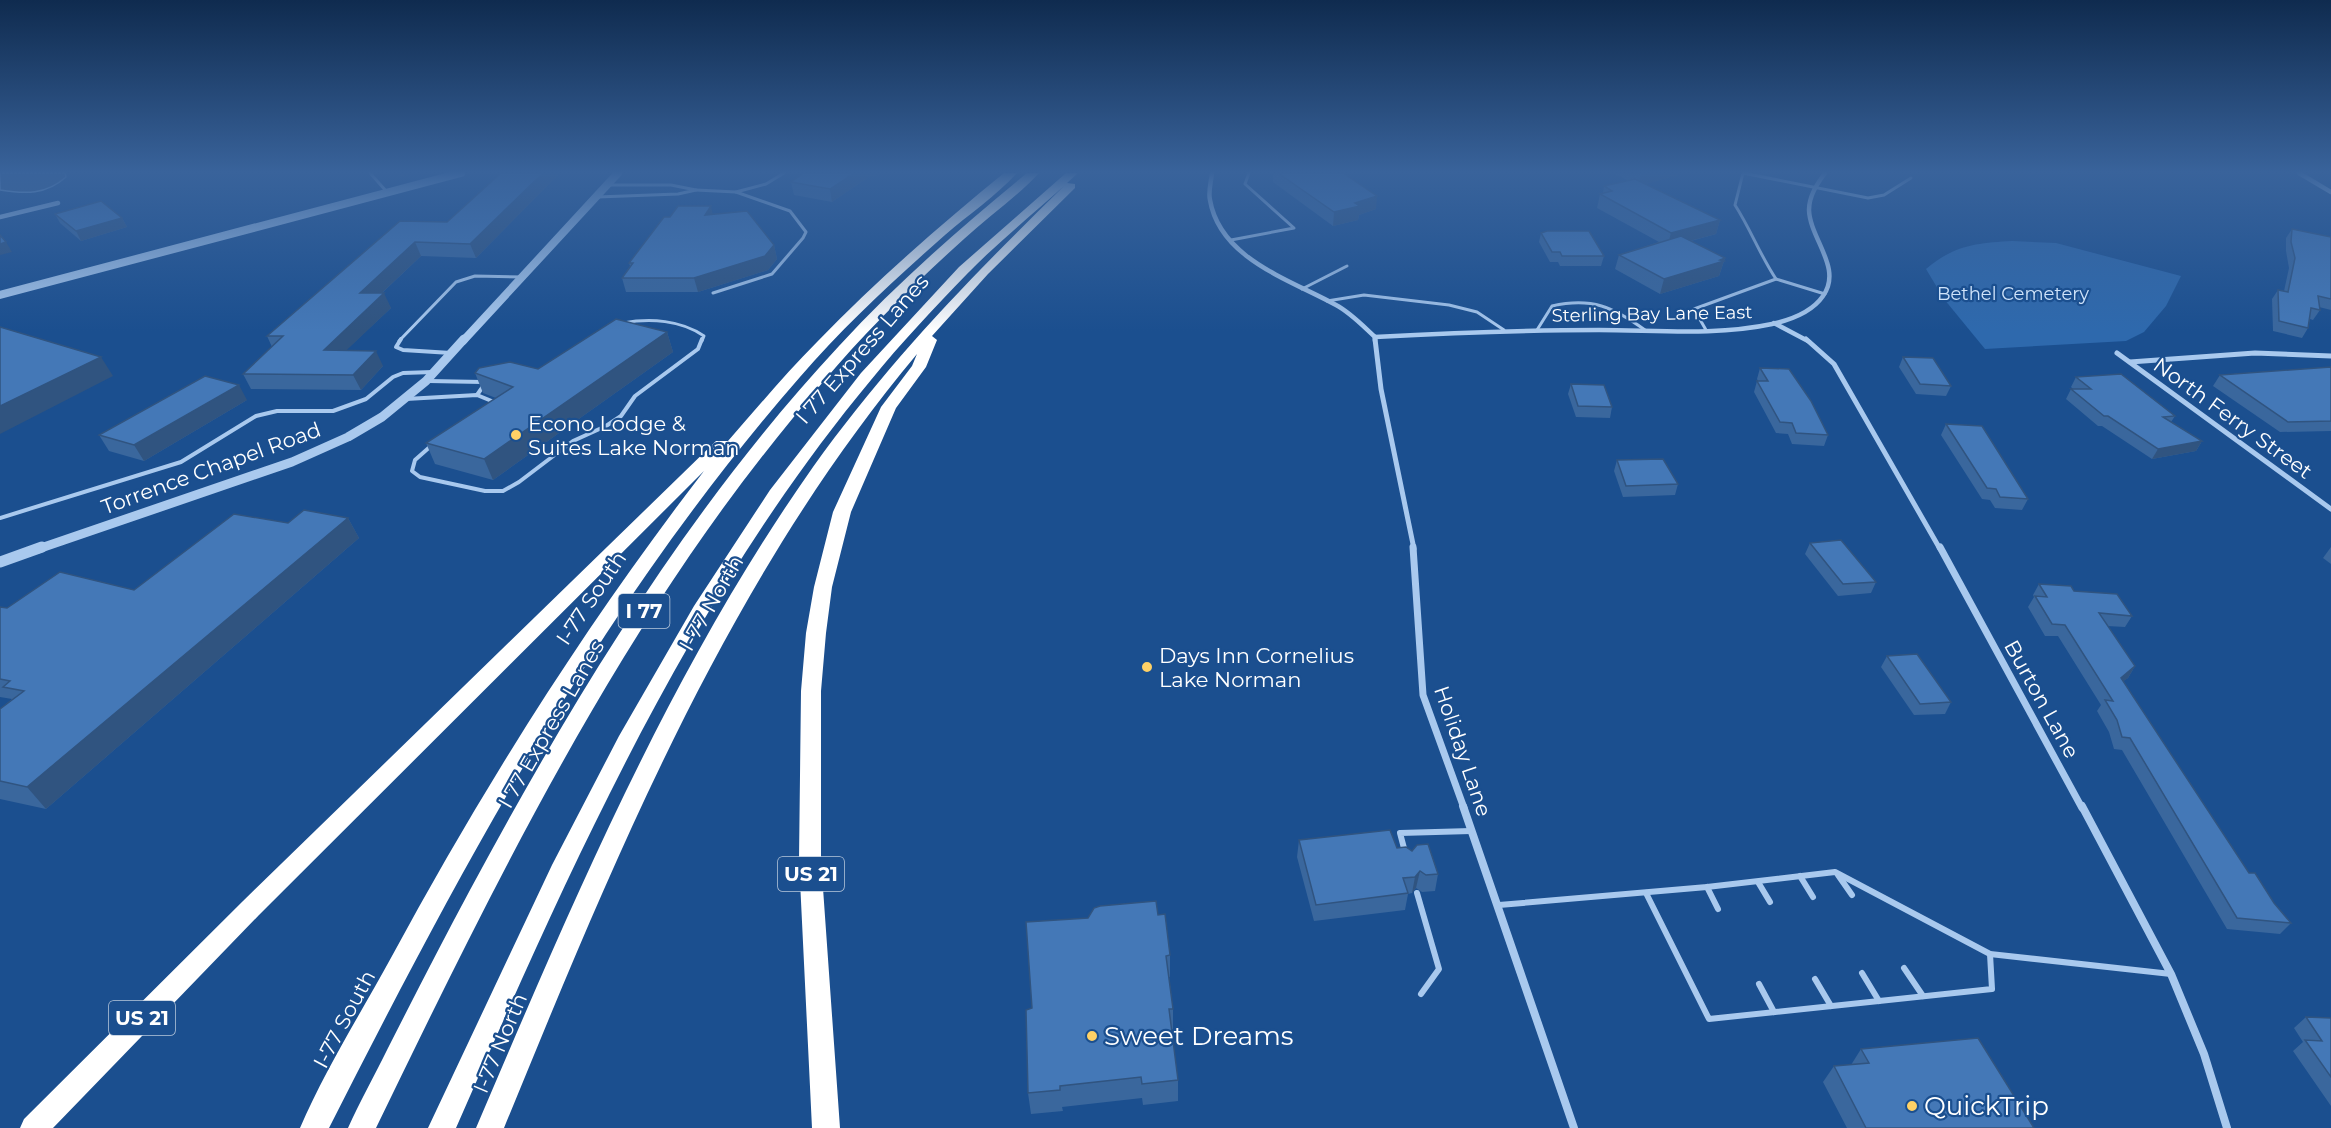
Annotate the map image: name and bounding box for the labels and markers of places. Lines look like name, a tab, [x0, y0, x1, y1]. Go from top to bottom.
place label: Econo Lodge & Suites Lake Norman	[528, 411, 739, 460]
marker: Econo Lodge & Suites Lake Norman	[509, 428, 523, 442]
place label: Days Inn Cornelius Lake Norman	[1159, 643, 1354, 692]
marker: Days Inn Cornelius Lake Norman	[1140, 660, 1154, 674]
place label: Sweet Dreams	[1104, 1020, 1293, 1052]
marker: Sweet Dreams	[1085, 1029, 1099, 1043]
place label: QuickTrip	[1924, 1090, 2049, 1122]
marker: QuickTrip	[1905, 1099, 1919, 1113]

